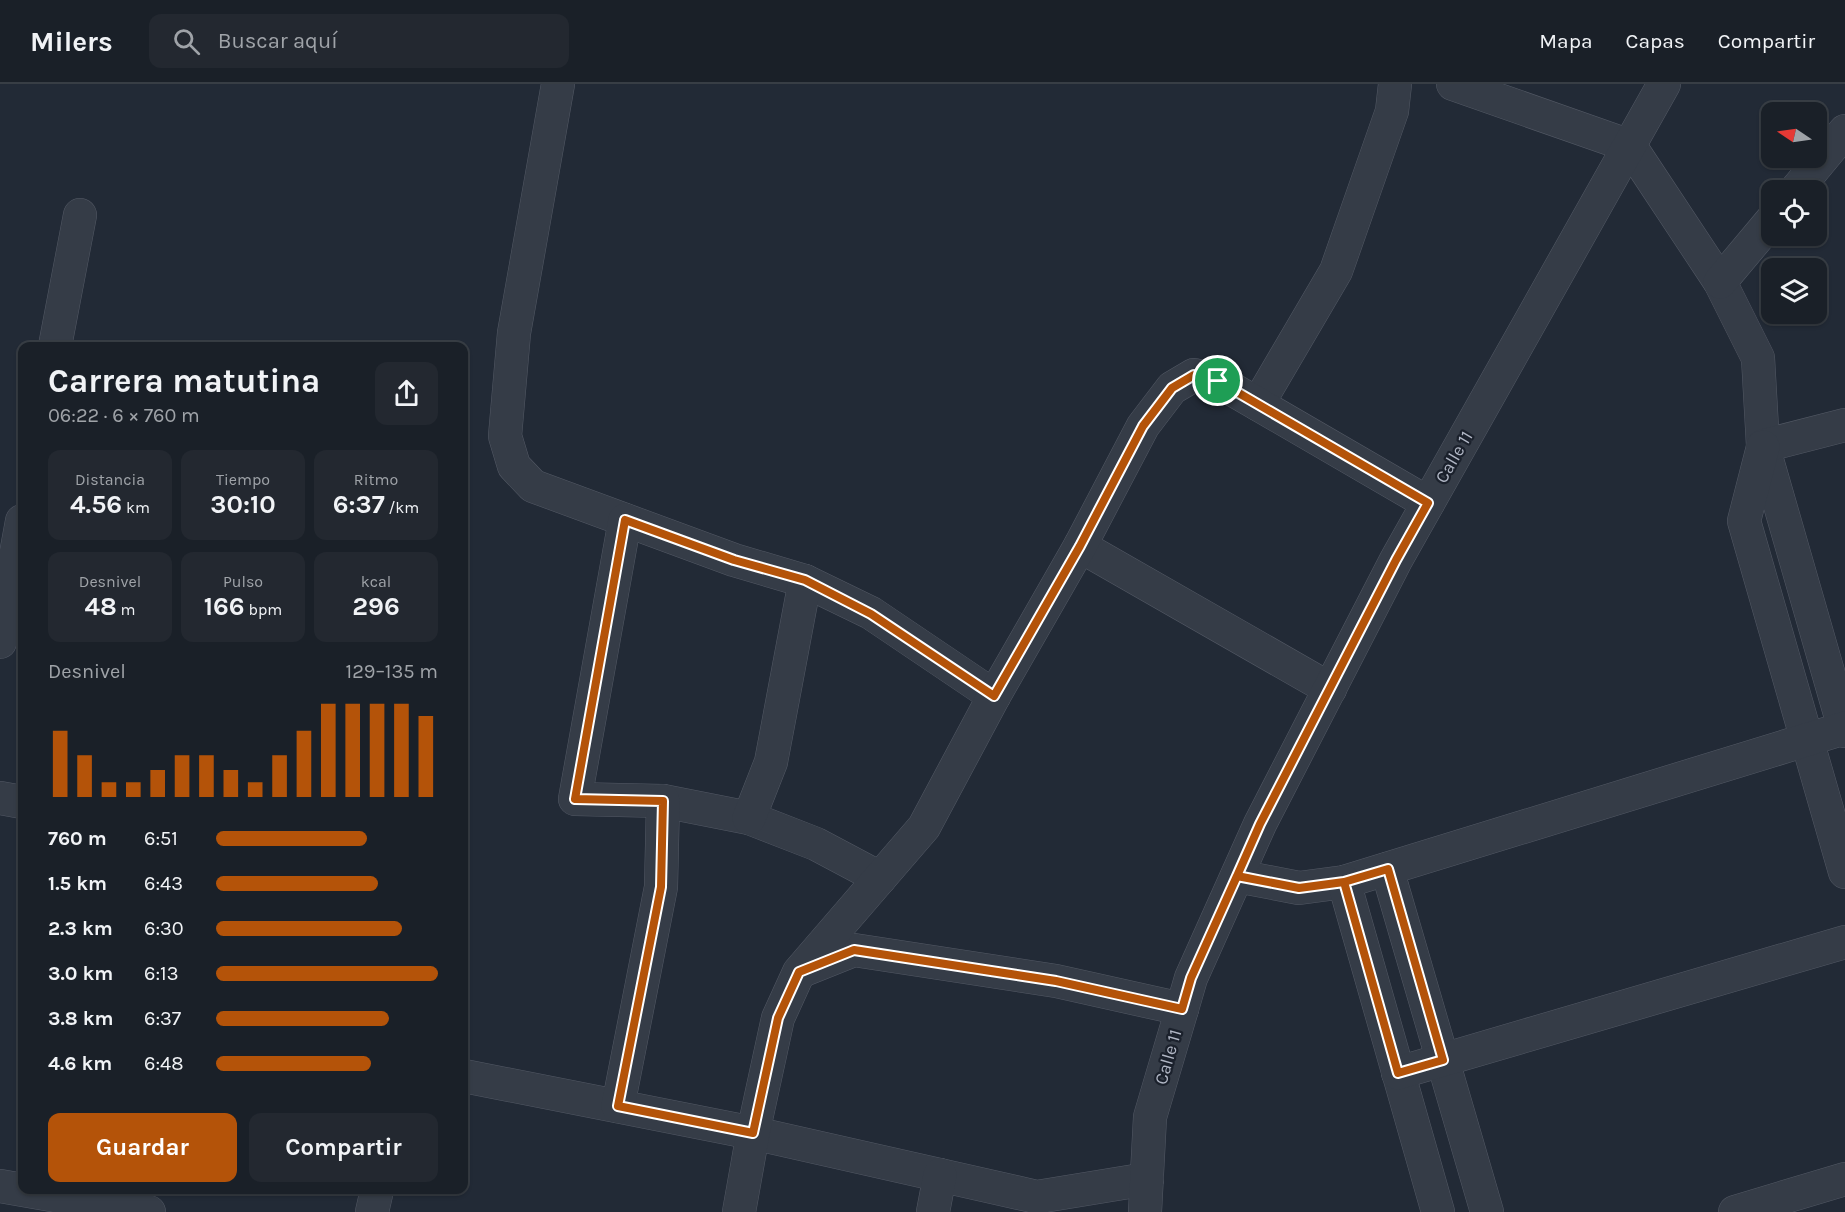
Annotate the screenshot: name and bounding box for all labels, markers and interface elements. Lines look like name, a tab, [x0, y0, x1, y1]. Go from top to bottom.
search box	[149, 14, 569, 68]
text: Milers	[30, 25, 113, 58]
icon: search	[170, 25, 203, 58]
text: Buscar aquí	[218, 28, 338, 54]
text: Mapa	[1539, 29, 1593, 53]
text: Capas	[1626, 29, 1685, 53]
text: Compartir	[1718, 29, 1815, 53]
north arrow	[1761, 102, 1827, 168]
map controls	[1761, 102, 1827, 324]
button: locate	[1761, 180, 1827, 246]
button: layers	[1761, 258, 1827, 324]
pin	[1192, 355, 1243, 406]
text: Carrera matutina	[48, 362, 320, 400]
button: share	[375, 362, 438, 425]
icon: arrive	[1201, 364, 1234, 397]
text: 06:22 · 6 × 760 m	[48, 404, 200, 427]
street label: Calle 11	[1430, 427, 1478, 487]
text: Distancia	[75, 470, 145, 489]
text: Tiempo	[216, 470, 270, 489]
text: Ritmo	[354, 470, 398, 489]
text: 4.56	[70, 489, 122, 520]
text: 30:10	[210, 489, 276, 520]
text: 6:37	[333, 489, 385, 520]
text: km	[122, 498, 150, 517]
text: /km	[385, 498, 419, 517]
text: Desnivel	[79, 572, 141, 591]
text: Pulso	[223, 572, 263, 591]
text: kcal	[361, 572, 391, 591]
text: 48	[84, 591, 117, 622]
text: 166	[204, 591, 245, 622]
text: 296	[352, 591, 400, 622]
text: m	[117, 600, 136, 619]
text: bpm	[245, 600, 282, 619]
text: Desnivel	[48, 660, 126, 683]
text: 129–135 m	[346, 660, 438, 683]
text: 760 m	[48, 827, 107, 850]
text: 6:51	[144, 827, 178, 850]
text: 1.5 km	[48, 872, 107, 895]
text: 6:43	[144, 872, 183, 895]
text: 2.3 km	[48, 917, 113, 940]
text: 6:30	[144, 917, 184, 940]
text: 3.0 km	[48, 962, 113, 985]
text: 6:13	[144, 962, 178, 985]
text: 3.8 km	[48, 1007, 114, 1030]
text: 6:37	[144, 1007, 181, 1030]
street label: Calle 11	[1150, 1027, 1186, 1087]
text: 4.6 km	[48, 1052, 112, 1075]
text: 6:48	[144, 1052, 184, 1075]
button: Guardar	[48, 1113, 237, 1182]
button: Compartir	[249, 1113, 438, 1182]

